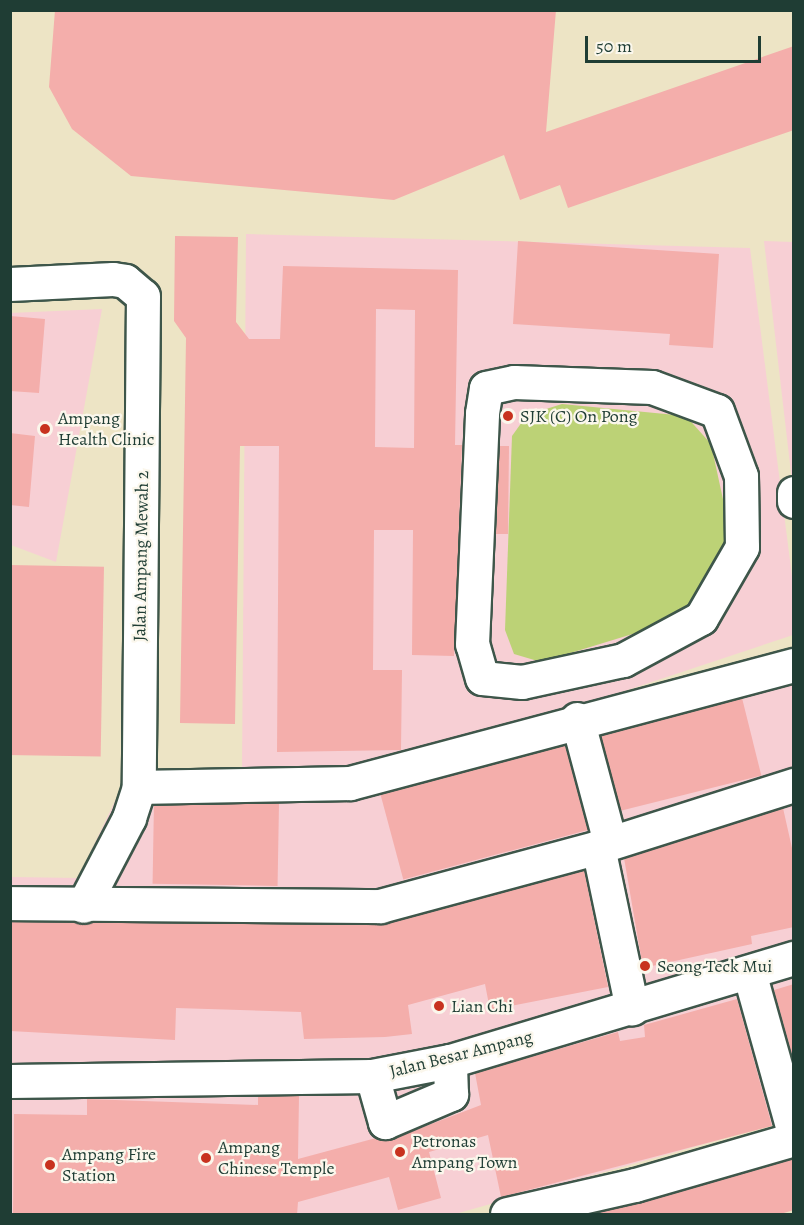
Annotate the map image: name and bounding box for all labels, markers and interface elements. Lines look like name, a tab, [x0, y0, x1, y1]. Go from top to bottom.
scale bar	[588, 24, 764, 62]
text: 50 m	[596, 34, 632, 58]
place label: SJK (C) On Pong	[520, 405, 638, 427]
place label: Ampang Health Clinic	[58, 408, 154, 450]
marker: SJK (C) On Pong	[501, 409, 515, 423]
marker: Ampang Health Clinic	[36, 420, 54, 438]
street label: Jalan Ampang Mewah 2	[129, 470, 153, 642]
place label: Seong Teck Mui	[657, 955, 772, 977]
marker: Seong Teck Mui	[638, 959, 652, 973]
place label: Lian Chi	[451, 995, 513, 1017]
marker: Lian Chi	[432, 999, 446, 1013]
street label: Jalan Besar Ampang	[387, 1026, 535, 1082]
place label: Petronas Ampang Town	[412, 1131, 517, 1174]
place label: Ampang Chinese Temple	[218, 1137, 334, 1180]
place label: Ampang Fire Station	[62, 1144, 156, 1186]
marker: Petronas Ampang Town	[393, 1145, 407, 1159]
marker: Ampang Chinese Temple	[199, 1151, 213, 1165]
marker: Ampang Fire Station	[43, 1158, 57, 1172]

